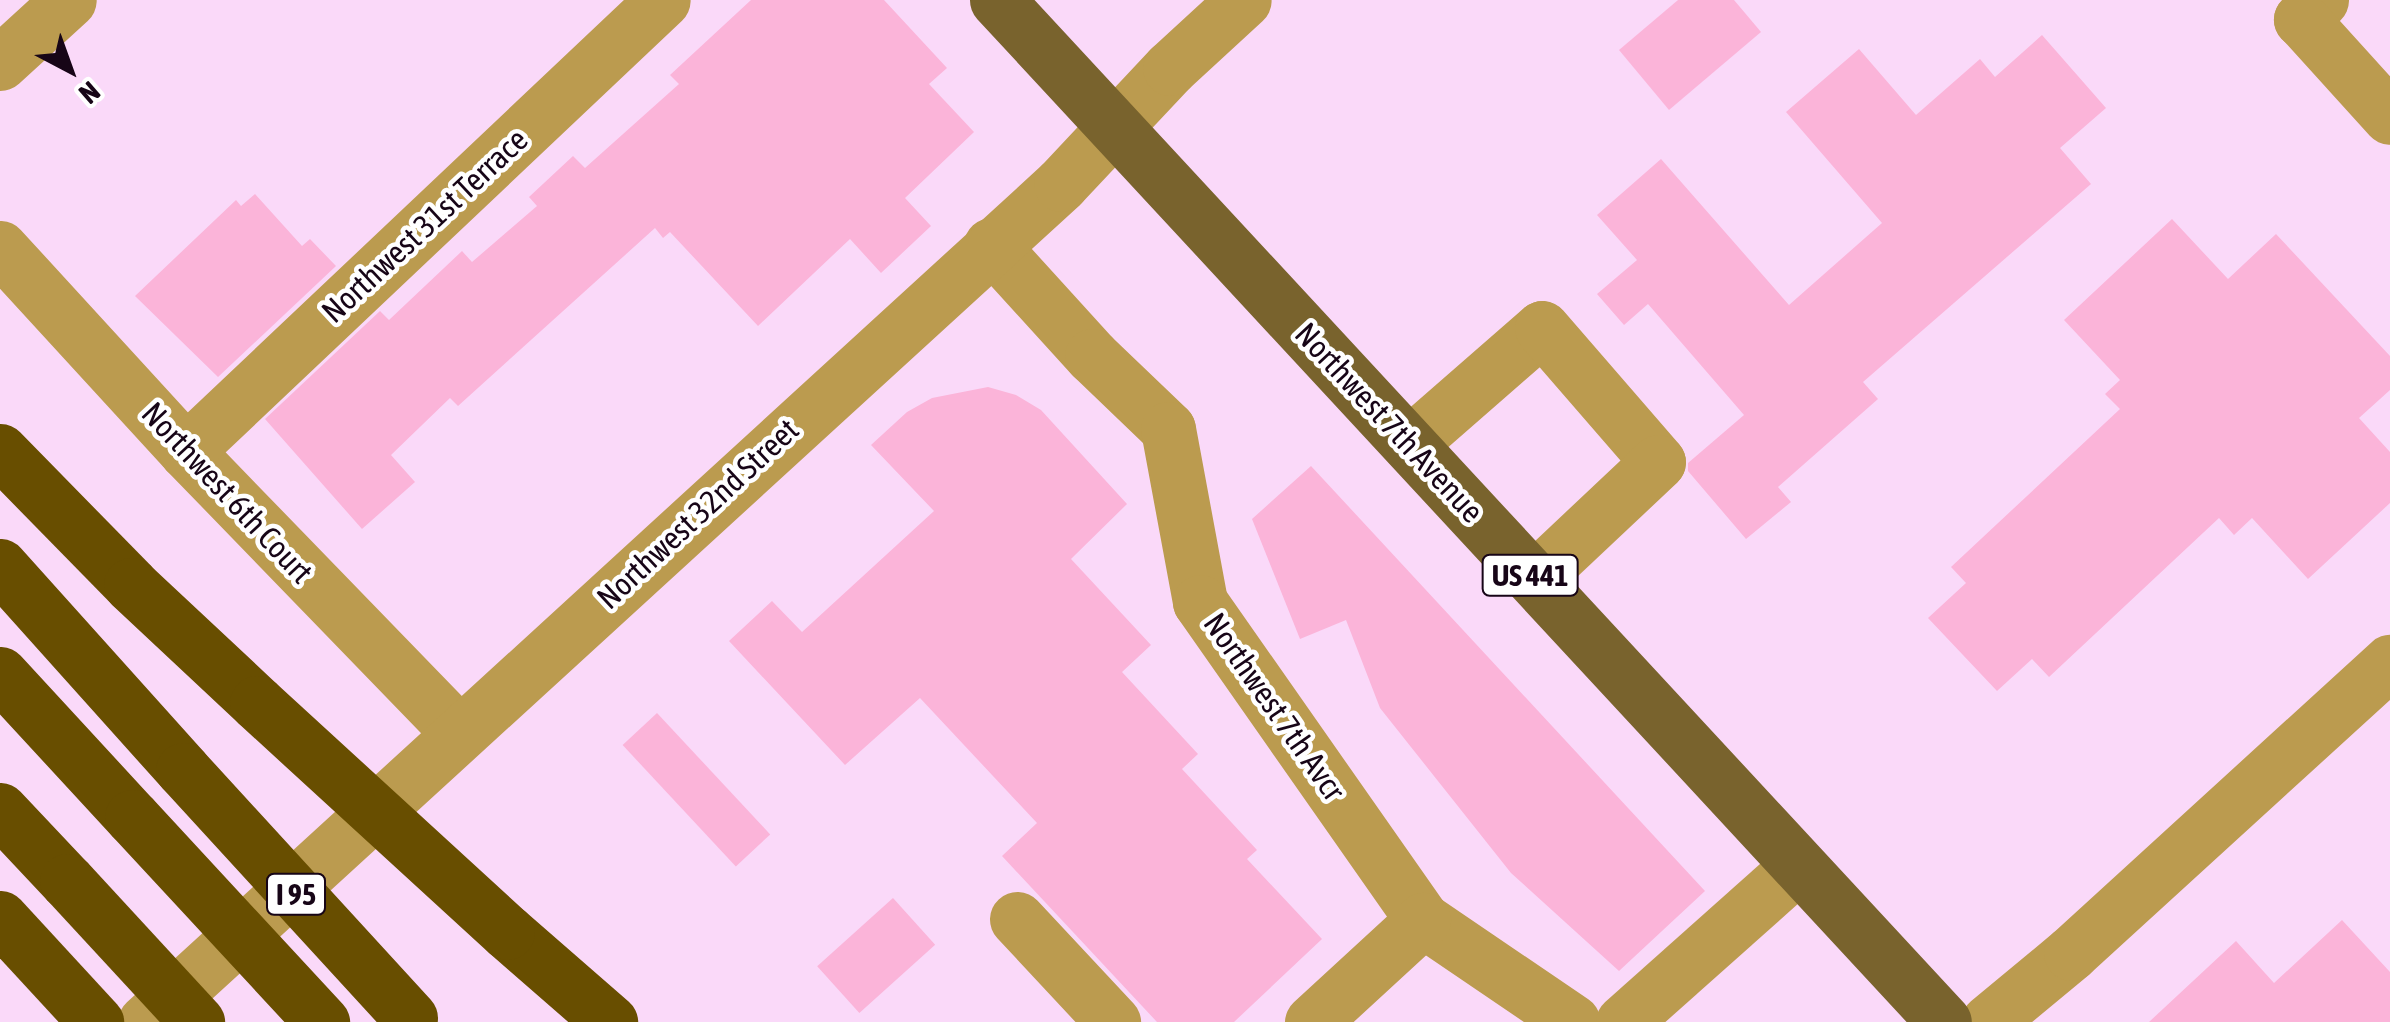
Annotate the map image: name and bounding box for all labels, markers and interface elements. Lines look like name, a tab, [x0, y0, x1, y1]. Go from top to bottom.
north arrow	[20, 20, 120, 120]
text: N	[73, 75, 106, 110]
street label: Northwest 31st Terrace	[314, 121, 536, 331]
street label: Northwest 7th Avenue	[1287, 315, 1491, 531]
street label: Northwest 6th Court	[133, 395, 321, 591]
street label: Northwest 32nd Street	[589, 411, 807, 617]
road number: US 441	[1480, 550, 1580, 600]
street label: Northwest 7th Avcr	[1195, 606, 1353, 808]
road number: I 95	[266, 869, 326, 919]

